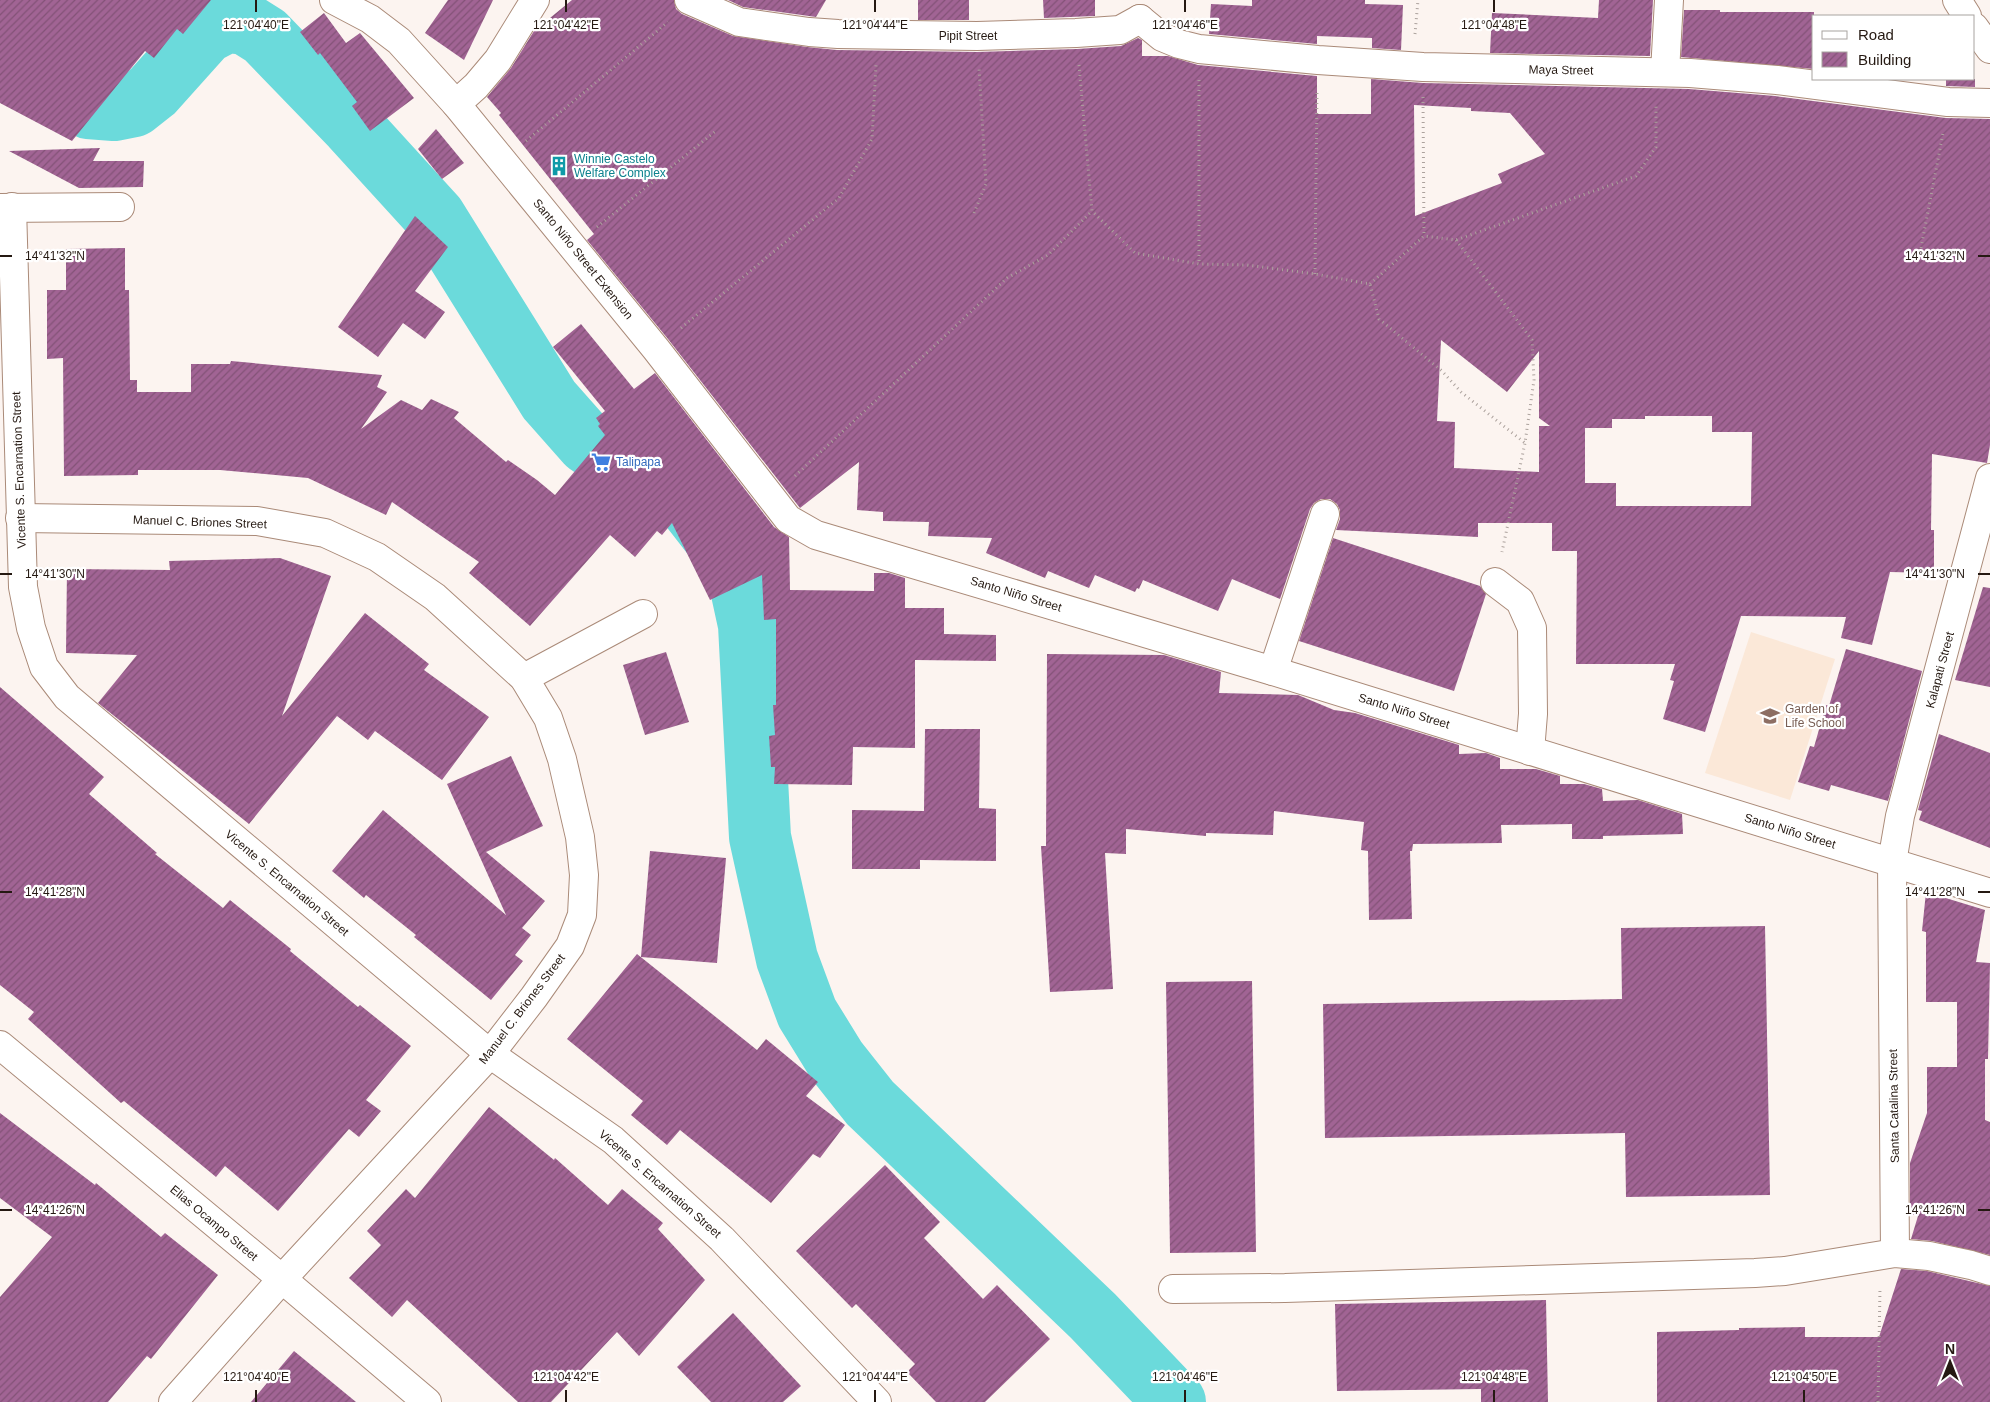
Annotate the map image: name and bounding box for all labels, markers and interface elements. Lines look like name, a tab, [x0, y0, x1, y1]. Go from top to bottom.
legend	[1812, 15, 1975, 80]
text: 121°04'40"E	[223, 18, 289, 32]
text: 121°04'42"E	[533, 18, 599, 32]
text: 121°04'44"E	[842, 18, 908, 32]
text: 121°04'46"E	[1152, 18, 1218, 32]
text: 121°04'48"E	[1461, 18, 1527, 32]
text: Road	[1858, 26, 1894, 43]
street label: Pipit Street	[939, 29, 998, 43]
text: Building	[1858, 51, 1911, 68]
street label: Maya Street	[1529, 62, 1594, 78]
place label: Winnie Castelo Welfare Complex	[574, 152, 666, 180]
building icon: Winnie Castelo Welfare Complex	[548, 155, 570, 177]
street label: Santo Niño Street Extension	[530, 196, 636, 322]
text: 14°41'32"N	[25, 249, 85, 263]
text: 14°41'32"N	[1905, 249, 1965, 263]
street label: Vicente S. Encarnation Street	[9, 391, 29, 549]
supermarket icon: Talipapa	[590, 451, 612, 473]
place label: Talipapa	[616, 455, 661, 469]
street label: Manuel C. Briones Street	[133, 513, 268, 531]
text: 14°41'30"N	[25, 567, 85, 581]
text: 14°41'30"N	[1905, 567, 1965, 581]
street label: Santo Niño Street	[969, 573, 1064, 615]
street label: Kalapati Street	[1923, 630, 1957, 710]
street label: Santo Niño Street	[1357, 690, 1452, 732]
place label: Garden of Life School	[1785, 702, 1844, 730]
school or university icon: Garden of Life School	[1759, 705, 1781, 727]
street label: Santo Niño Street	[1743, 810, 1838, 852]
street label: Vicente S. Encarnation Street	[222, 827, 352, 939]
text: 14°41'28"N	[25, 885, 85, 899]
text: 14°41'28"N	[1905, 885, 1965, 899]
street label: Manuel C. Briones Street	[476, 951, 568, 1067]
street label: Santa Catalina Street	[1886, 1048, 1902, 1163]
street label: Vicente S. Encarnation Street	[596, 1127, 724, 1241]
street label: Elias Ocampo Street	[167, 1182, 261, 1264]
text: 14°41'26"N	[25, 1203, 85, 1217]
text: 14°41'26"N	[1905, 1203, 1965, 1217]
north arrow	[1925, 1337, 1975, 1387]
text: N	[1945, 1341, 1955, 1357]
text: 121°04'40"E	[223, 1370, 289, 1384]
text: 121°04'42"E	[533, 1370, 599, 1384]
text: 121°04'44"E	[842, 1370, 908, 1384]
text: 121°04'46"E	[1152, 1370, 1218, 1384]
text: 121°04'48"E	[1461, 1370, 1527, 1384]
text: 121°04'50"E	[1771, 1370, 1837, 1384]

